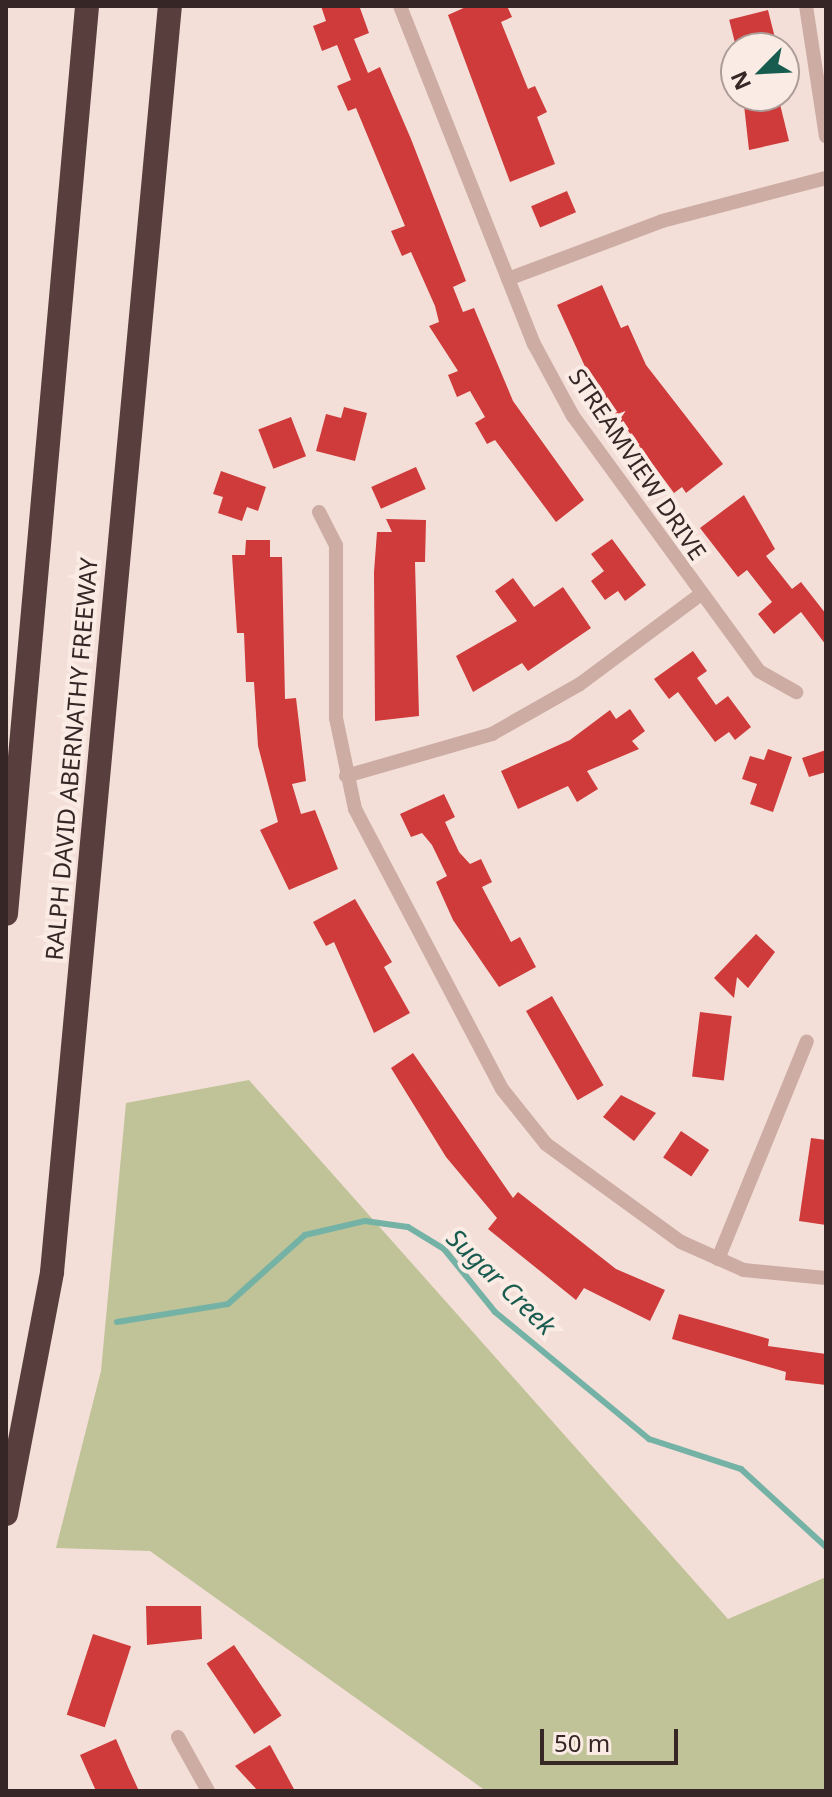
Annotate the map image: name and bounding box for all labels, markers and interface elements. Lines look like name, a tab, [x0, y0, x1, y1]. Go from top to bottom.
north arrow	[720, 32, 800, 112]
text: N	[723, 67, 757, 95]
street label: STREAMVIEW DRIVE	[563, 363, 713, 565]
street label: RALPH DAVID ABERNATHY FREEWAY	[39, 556, 103, 962]
water label: Sugar Creek	[440, 1222, 562, 1342]
scale bar	[544, 1713, 682, 1763]
text: 50 m	[554, 1726, 610, 1759]

